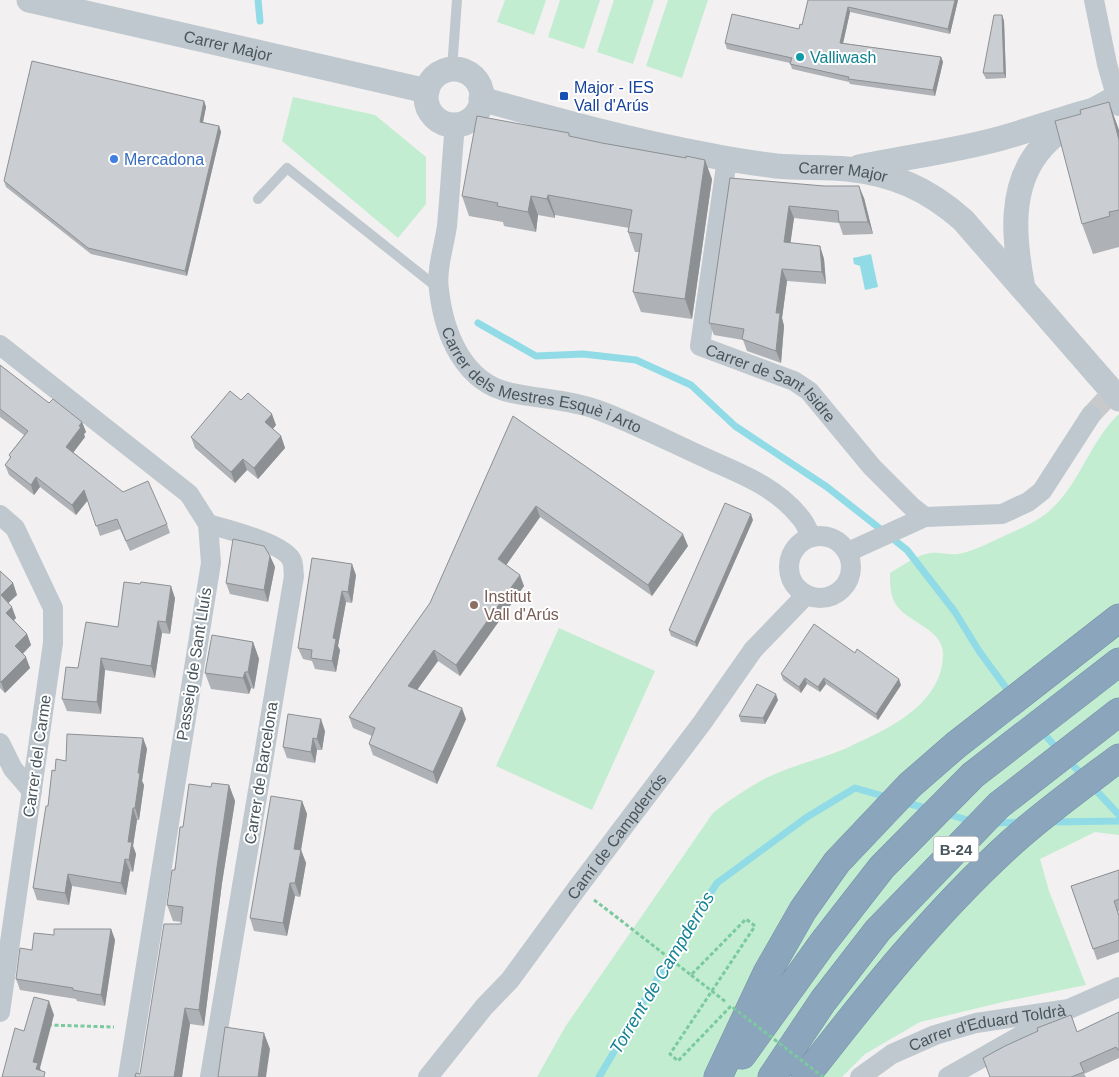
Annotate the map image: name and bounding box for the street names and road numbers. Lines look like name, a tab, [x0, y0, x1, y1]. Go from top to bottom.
street label: Carrer Major	[182, 27, 274, 64]
street label: Carrer Major	[798, 159, 890, 185]
street label: Carrer dels Mestres Esquè i Arto	[439, 324, 644, 436]
street label: Carrer de Sant Isidre	[703, 340, 839, 425]
street label: Passeig de Sant Lluís	[173, 586, 215, 742]
street label: Carrer del Carme	[20, 694, 54, 818]
street label: Carrer de Barcelona	[241, 700, 281, 845]
street label: Camí de Campderrós	[564, 770, 669, 902]
road number: B-24	[934, 836, 978, 862]
street label: Carrer d'Eduard Toldrà	[906, 1001, 1067, 1054]

